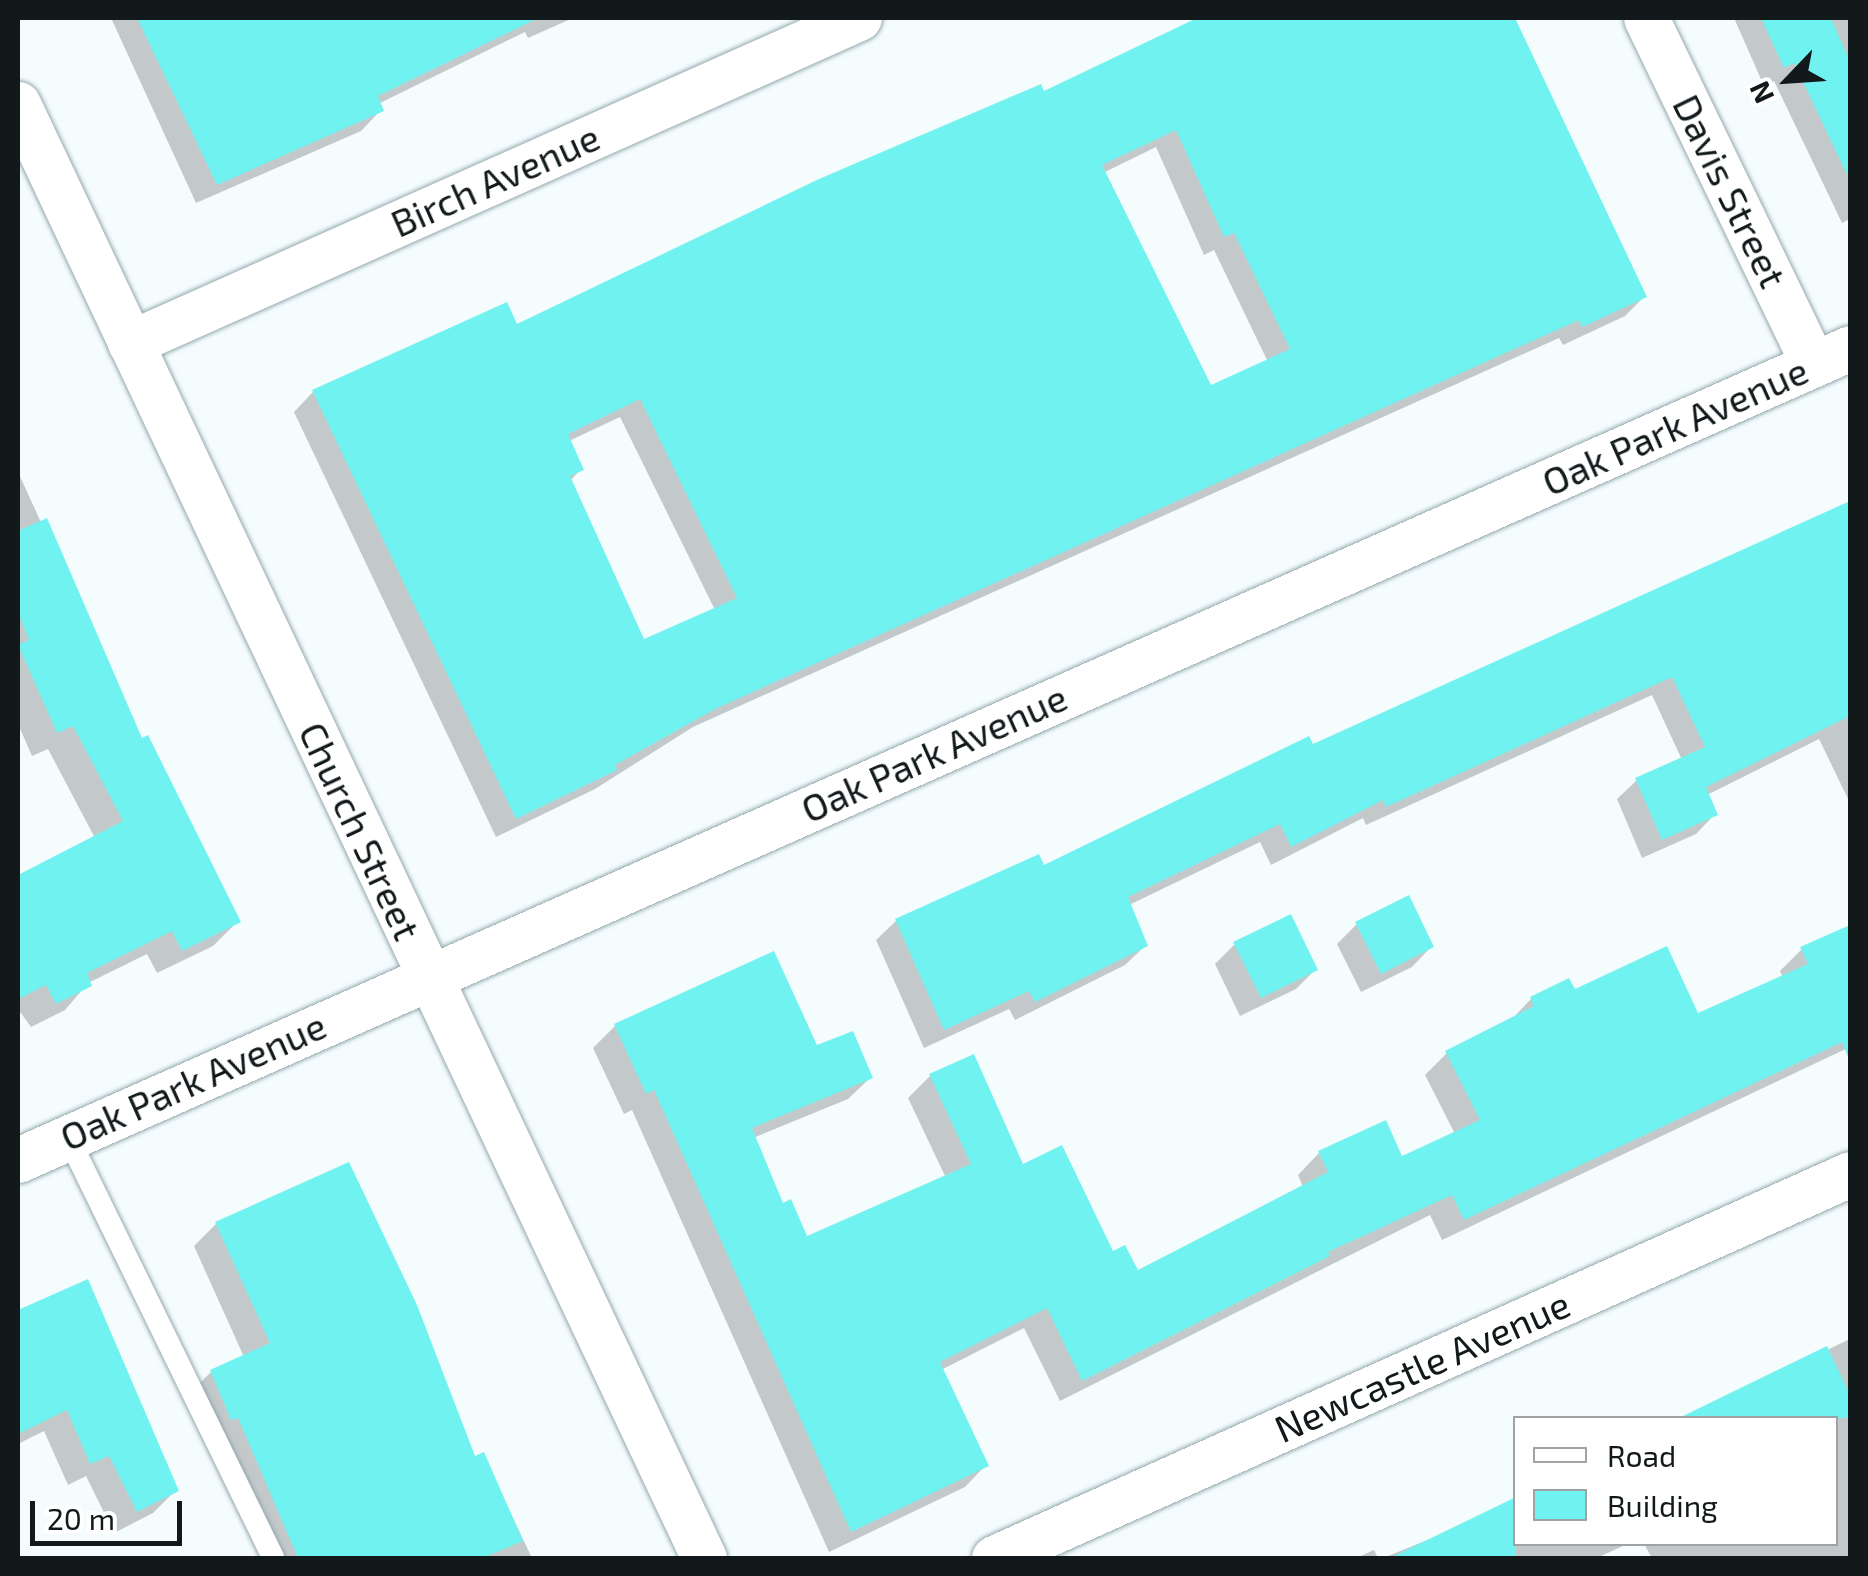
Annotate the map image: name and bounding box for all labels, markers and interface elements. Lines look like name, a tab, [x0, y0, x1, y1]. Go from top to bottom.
north arrow	[1738, 30, 1838, 130]
text: N	[1741, 76, 1780, 109]
street label: Davis Street	[1664, 87, 1796, 295]
street label: Birch Avenue	[383, 114, 607, 246]
street label: Oak Park Avenue	[1534, 347, 1816, 505]
street label: Oak Park Avenue	[793, 674, 1075, 832]
street label: Church Street	[290, 715, 430, 947]
street label: Oak Park Avenue	[52, 1002, 334, 1160]
street label: Newcastle Avenue	[1267, 1280, 1577, 1452]
legend	[1513, 1416, 1838, 1546]
text: Road	[1607, 1437, 1676, 1473]
scale bar	[35, 1481, 188, 1543]
text: Building	[1607, 1487, 1718, 1523]
text: 20 m	[47, 1500, 115, 1536]

